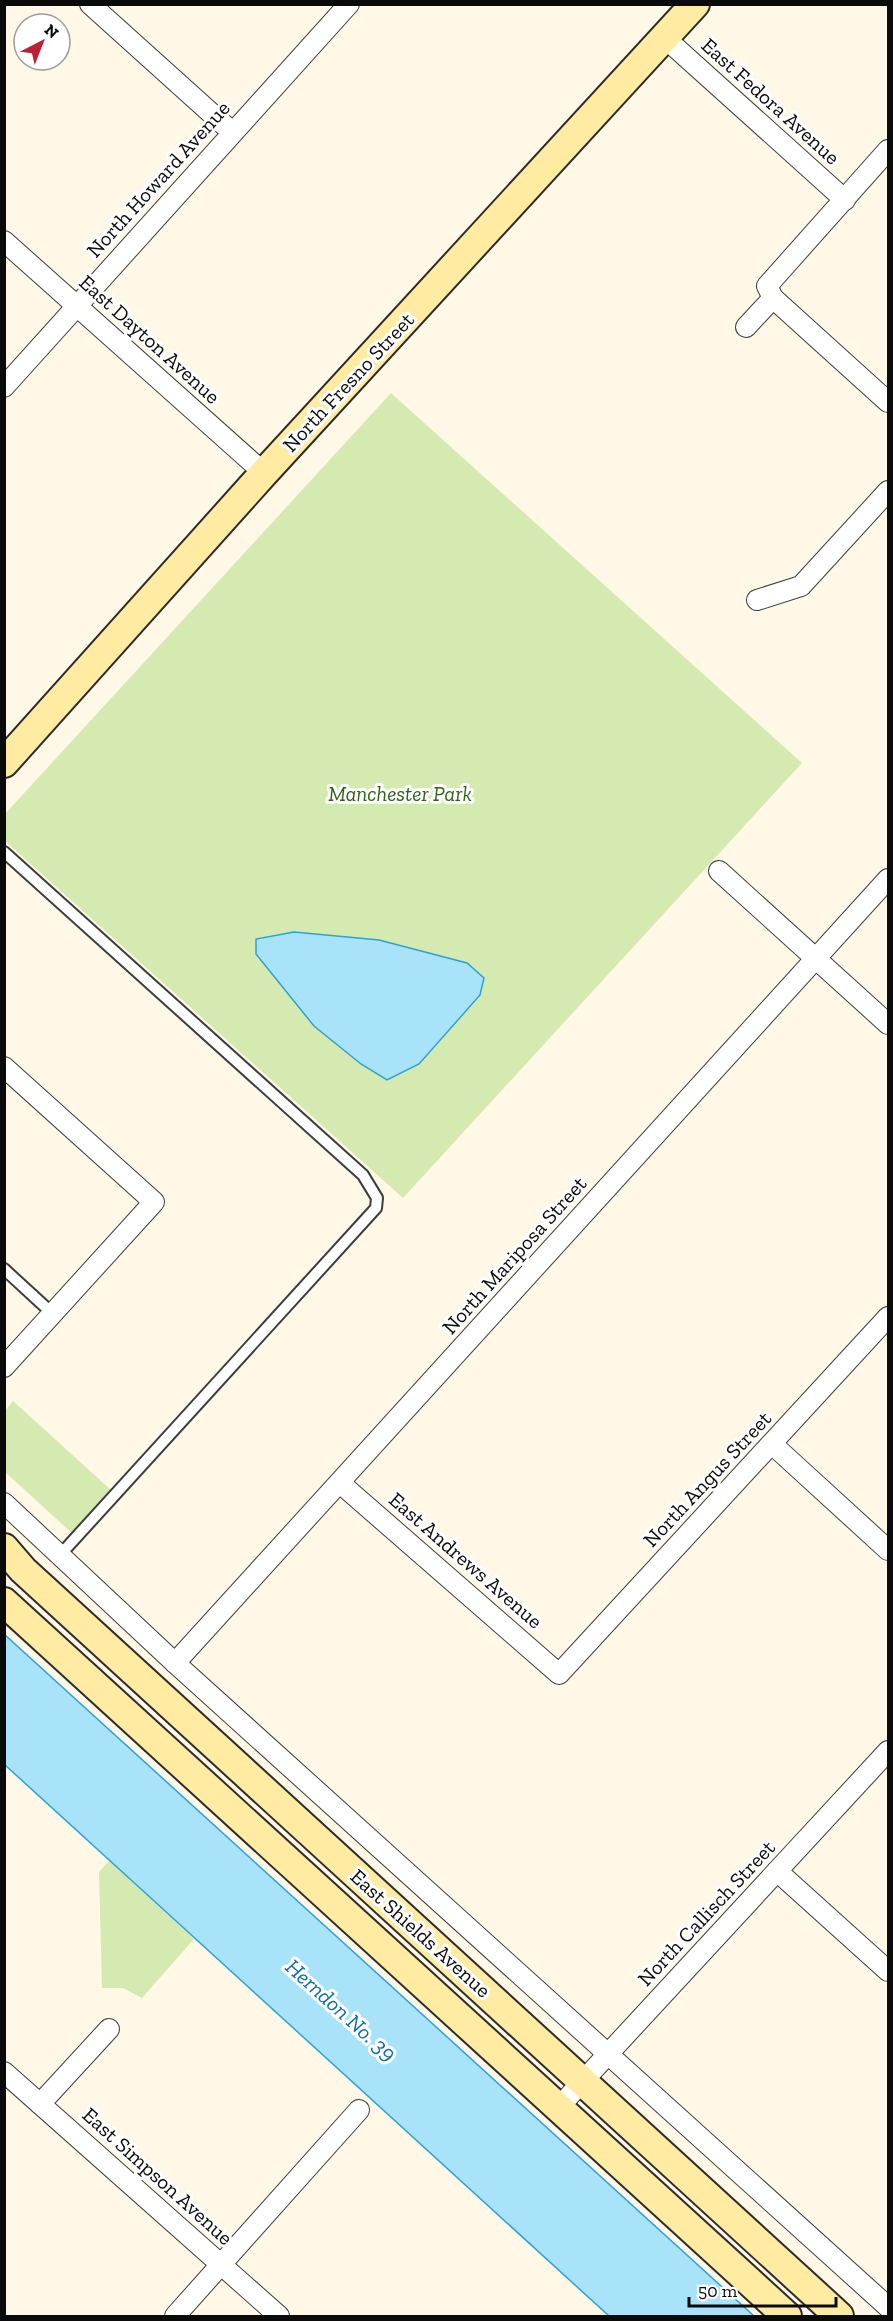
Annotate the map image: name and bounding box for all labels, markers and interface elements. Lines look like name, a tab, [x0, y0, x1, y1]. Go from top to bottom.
north arrow	[12, 12, 72, 72]
text: N	[41, 20, 63, 42]
street label: East Fedora Avenue	[697, 32, 845, 170]
street label: North Howard Avenue	[81, 96, 235, 262]
street label: East Dayton Avenue	[75, 269, 226, 409]
street label: North Fresno Street	[277, 307, 419, 457]
park label: Manchester Park	[328, 781, 472, 806]
street label: North Mariposa Street	[437, 1171, 592, 1339]
street label: North Angus Street	[638, 1406, 776, 1552]
street label: East Andrews Avenue	[384, 1487, 548, 1633]
street label: North Callisch Street	[632, 1835, 780, 1991]
street label: East Shields Avenue	[346, 1864, 496, 2003]
water label: Herndon No. 39	[280, 1953, 402, 2067]
street label: East Simpson Avenue	[78, 2102, 238, 2250]
scale bar	[689, 2270, 836, 2308]
text: 50 m	[698, 2280, 738, 2302]

